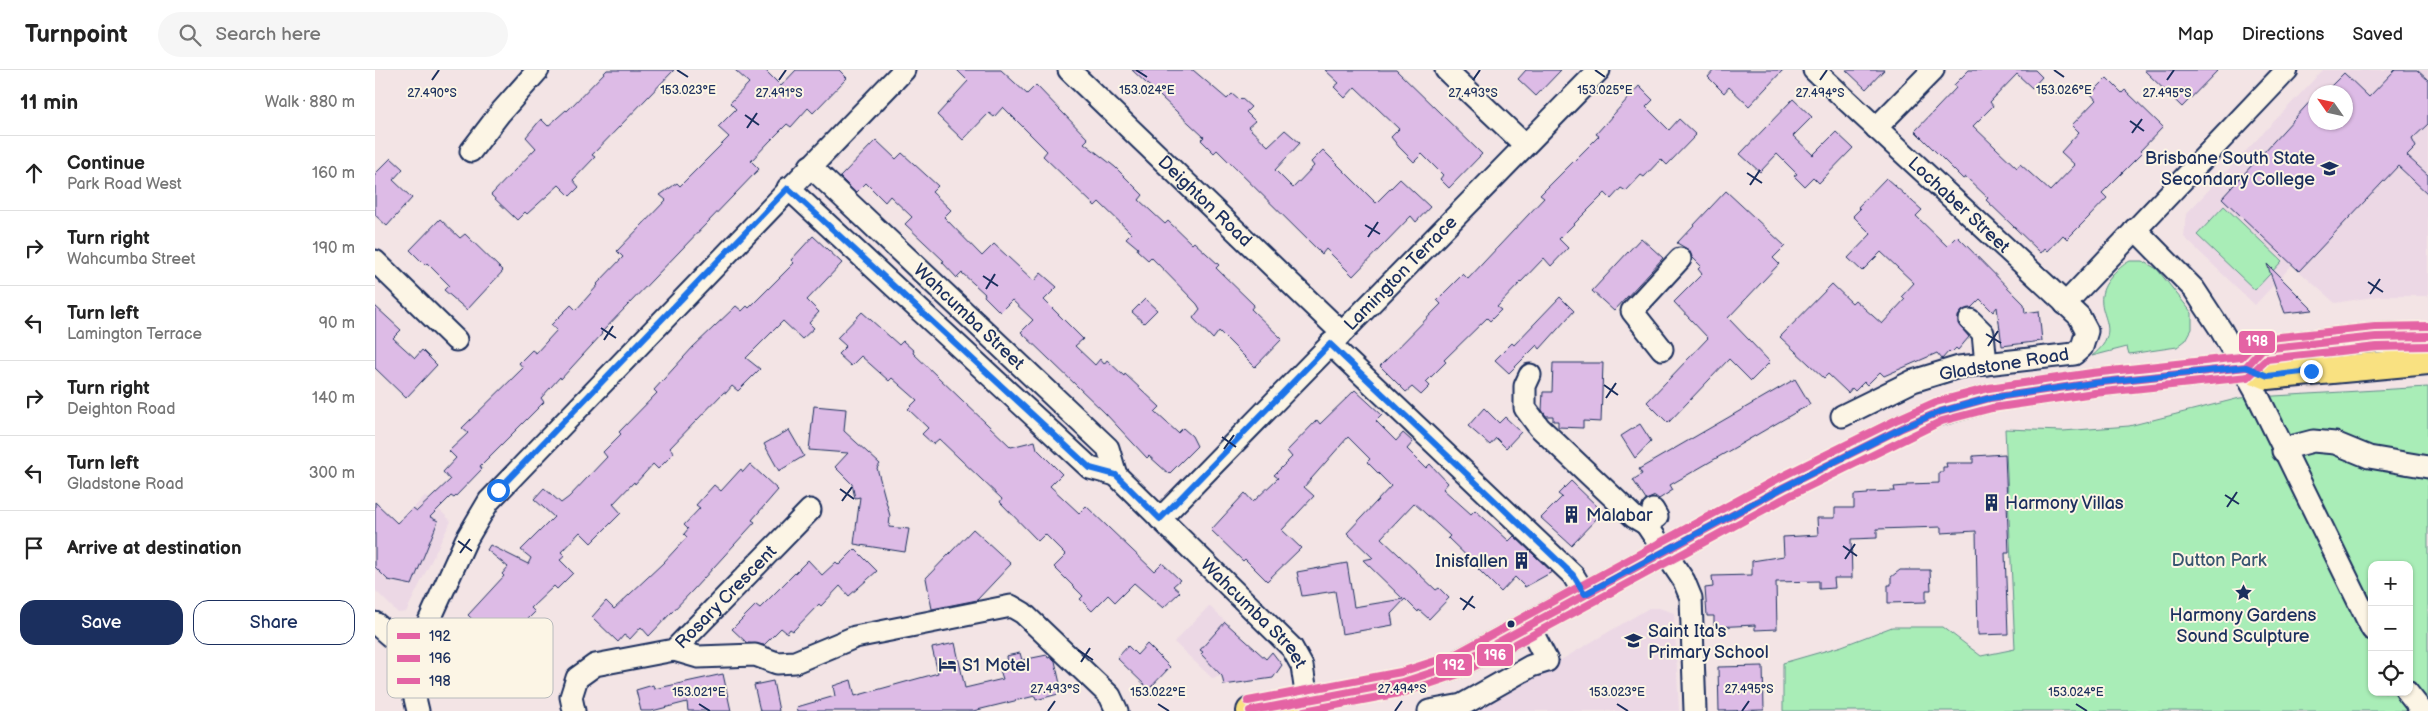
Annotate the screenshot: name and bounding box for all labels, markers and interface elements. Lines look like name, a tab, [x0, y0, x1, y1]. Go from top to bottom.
search box	[158, 12, 508, 57]
text: Turnpoint	[25, 20, 128, 49]
icon: search	[176, 21, 204, 49]
text: Search here	[216, 23, 321, 46]
text: Map	[2178, 24, 2214, 45]
text: Directions	[2242, 24, 2324, 45]
text: Saved	[2352, 24, 2403, 45]
text: 153.023°E	[660, 83, 716, 98]
text: 153.024°E	[1119, 83, 1175, 98]
text: 153.025°E	[1577, 83, 1633, 98]
text: 153.026°E	[2036, 83, 2092, 98]
north arrow	[2308, 85, 2353, 130]
text: 27.490°S	[407, 86, 457, 101]
text: 27.491°S	[755, 86, 803, 101]
text: 27.493°S	[1448, 86, 1498, 101]
text: 27.494°S	[1795, 86, 1845, 101]
text: 27.495°S	[2142, 86, 2192, 101]
text: 11 min	[20, 90, 78, 115]
text: Walk · 880 m	[265, 93, 355, 112]
place label: Brisbane South State Secondary College	[2145, 148, 2315, 190]
text: Continue	[67, 152, 145, 175]
street label: Deighton Road	[1154, 152, 1256, 251]
street label: Lochaber Street	[1904, 153, 2014, 258]
school or university icon: Brisbane South State Secondary College	[2319, 158, 2339, 178]
icon: ahead	[20, 159, 48, 187]
text: 160 m	[312, 164, 355, 183]
text: Park Road West	[67, 175, 182, 194]
street label: Lamington Terrace	[1340, 211, 1462, 335]
text: Turn right	[67, 227, 150, 250]
icon: right	[20, 234, 48, 262]
text: 190 m	[313, 239, 355, 258]
text: Wahcumba Street	[67, 250, 195, 269]
street label: Wahcumba Street	[909, 260, 1029, 375]
text: Turn left	[67, 302, 139, 325]
icon: left	[20, 309, 48, 337]
text: 90 m	[319, 314, 355, 333]
text: Lamington Terrace	[67, 325, 202, 344]
line badge: 198	[2238, 330, 2276, 354]
text: 198	[2246, 333, 2268, 350]
street label: Gladstone Road	[1938, 344, 2071, 385]
route end	[2300, 360, 2323, 383]
text: Turn right	[67, 377, 150, 400]
icon: right	[20, 384, 48, 412]
text: 140 m	[312, 389, 355, 408]
text: Deighton Road	[67, 400, 175, 419]
text: Turn left	[67, 452, 139, 475]
icon: left	[20, 459, 48, 487]
text: 300 m	[309, 464, 355, 483]
text: Gladstone Road	[67, 475, 184, 494]
route start	[487, 479, 510, 502]
building icon: Harmony Villas	[1981, 493, 2001, 513]
place label: Harmony Villas	[2005, 493, 2124, 514]
building icon: Malabar	[1562, 505, 1582, 525]
place label: Malabar	[1586, 505, 1653, 526]
icon: arrive	[20, 534, 48, 562]
text: Arrive at destination	[67, 537, 242, 560]
street label: Rosary Crescent	[671, 541, 781, 653]
park label: Dutton Park	[2171, 550, 2267, 571]
place label: Inisfallen	[1435, 551, 1508, 572]
building icon: Inisfallen	[1512, 551, 1532, 571]
street label: Wahcumba Street	[1196, 554, 1311, 672]
map controls	[2368, 561, 2413, 696]
button: +	[2368, 561, 2413, 606]
place icon: Harmony Gardens Sound Sculpture	[2233, 582, 2253, 602]
button: Save	[20, 600, 183, 645]
button: Share	[193, 600, 355, 645]
place label: Harmony Gardens Sound Sculpture	[2170, 605, 2316, 647]
button: −	[2368, 606, 2413, 651]
legend	[387, 618, 553, 698]
unlabelled marker	[1506, 619, 1516, 629]
place label: Saint Ita's Primary School	[1648, 621, 1769, 663]
text: 192	[429, 628, 452, 645]
school or university icon: Saint Ita's Primary School	[1624, 631, 1644, 651]
line badge: 196	[1476, 643, 1514, 667]
text: 196	[1484, 647, 1506, 664]
text: 196	[429, 650, 452, 667]
button: locate	[2368, 651, 2413, 696]
line badge: 192	[1435, 653, 1473, 677]
hotel icon: S1 Motel	[938, 655, 958, 675]
place label: S1 Motel	[962, 655, 1030, 676]
text: 192	[1443, 657, 1466, 674]
text: 198	[429, 673, 451, 690]
text: 27.493°S	[1030, 682, 1080, 697]
text: 27.494°S	[1377, 682, 1427, 697]
text: 27.495°S	[1724, 682, 1774, 697]
text: 153.021°E	[672, 685, 726, 700]
text: 153.022°E	[1130, 685, 1186, 700]
text: 153.023°E	[1589, 685, 1645, 700]
text: 153.024°E	[2048, 685, 2104, 700]

